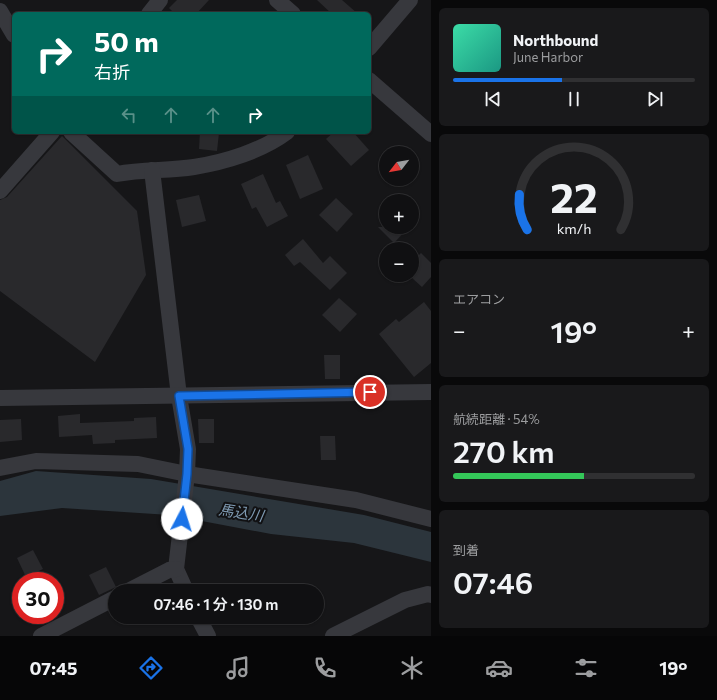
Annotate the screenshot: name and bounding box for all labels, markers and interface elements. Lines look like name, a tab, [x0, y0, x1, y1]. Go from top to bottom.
text: 50 m	[94, 24, 159, 58]
icon: right	[28, 28, 80, 80]
text: Northbound	[513, 31, 598, 49]
text: June Harbor	[513, 49, 583, 65]
text: 右折	[94, 61, 130, 83]
icon: previous	[482, 88, 504, 110]
icon: pause	[563, 88, 585, 110]
icon: next	[644, 88, 666, 110]
icon: left	[118, 104, 140, 126]
icon: ahead	[160, 104, 182, 126]
icon: ahead	[202, 104, 224, 126]
icon: right	[244, 104, 266, 126]
north arrow	[379, 146, 419, 186]
map controls	[379, 146, 419, 282]
text: 22	[550, 171, 598, 222]
button: +	[379, 194, 419, 234]
text: km/h	[557, 219, 591, 237]
button: −	[379, 242, 419, 282]
text: エアコン	[453, 291, 505, 307]
text: 19°	[551, 312, 597, 349]
text: −	[453, 317, 466, 344]
text: +	[682, 317, 695, 344]
pin	[353, 375, 387, 409]
icon: arrive	[359, 381, 381, 403]
text: 航続距離 · 54%	[453, 411, 540, 427]
text: 270 km	[453, 432, 555, 469]
position arrow	[161, 498, 203, 540]
water label: 馬込川	[218, 500, 267, 525]
text: 到着	[453, 542, 479, 558]
text: 07:46	[453, 563, 533, 600]
speed limit sign: 30	[12, 572, 64, 624]
text: 07:46 · 1 分 · 130 m	[154, 595, 278, 613]
icon: directions	[137, 654, 165, 682]
icon: music	[224, 654, 252, 682]
icon: phone	[311, 654, 339, 682]
icon: climate	[398, 654, 426, 682]
icon: car	[485, 654, 513, 682]
icon: filters	[572, 654, 600, 682]
text: 07:45	[30, 657, 78, 679]
text: 19°	[659, 657, 687, 679]

